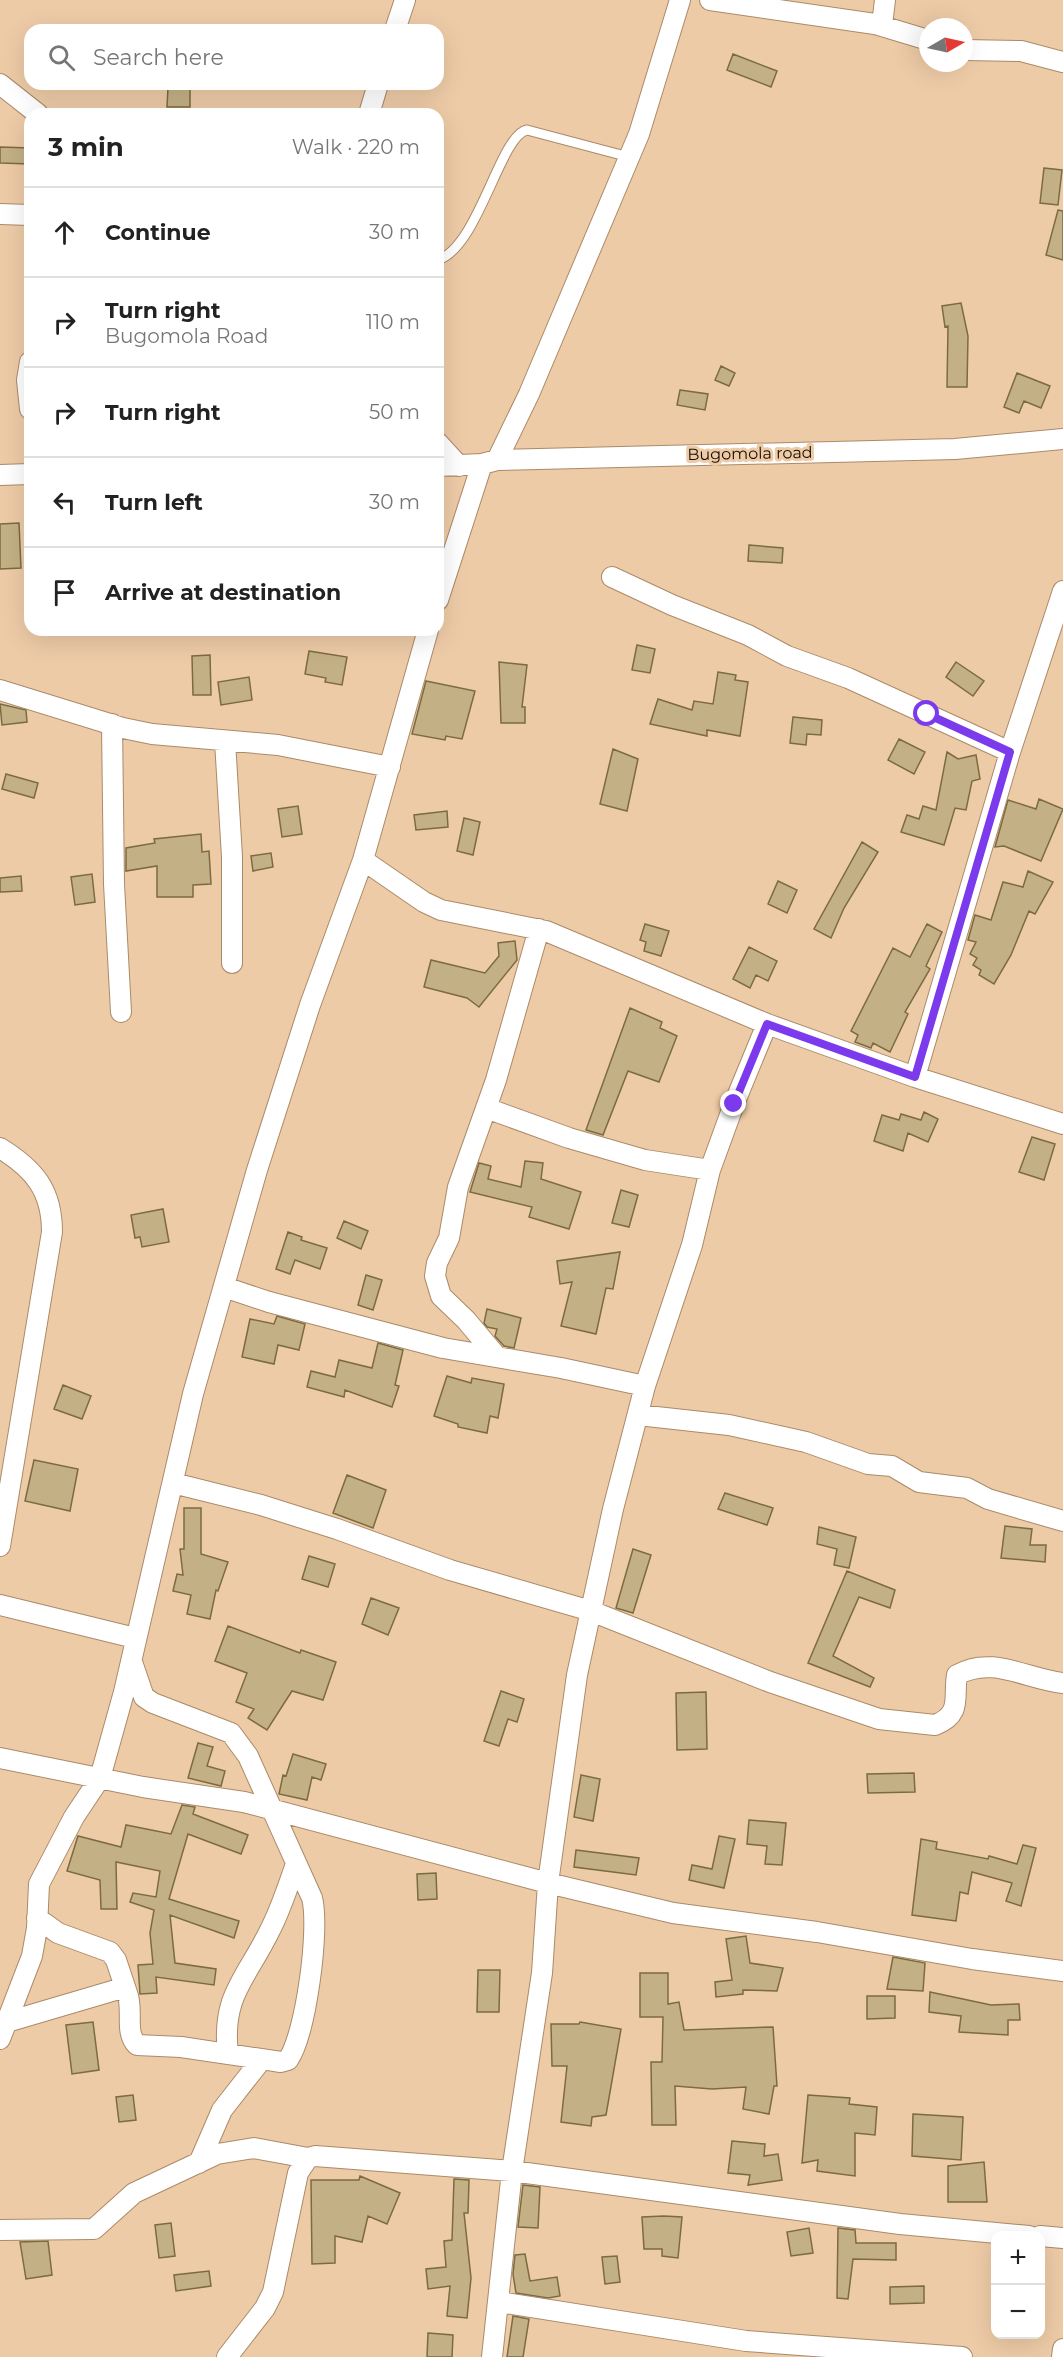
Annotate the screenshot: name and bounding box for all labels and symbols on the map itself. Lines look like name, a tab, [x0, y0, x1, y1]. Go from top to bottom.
north arrow	[919, 18, 973, 72]
street label: Bugomola road	[687, 443, 813, 464]
route start	[913, 700, 939, 726]
route end	[720, 1090, 746, 1116]

